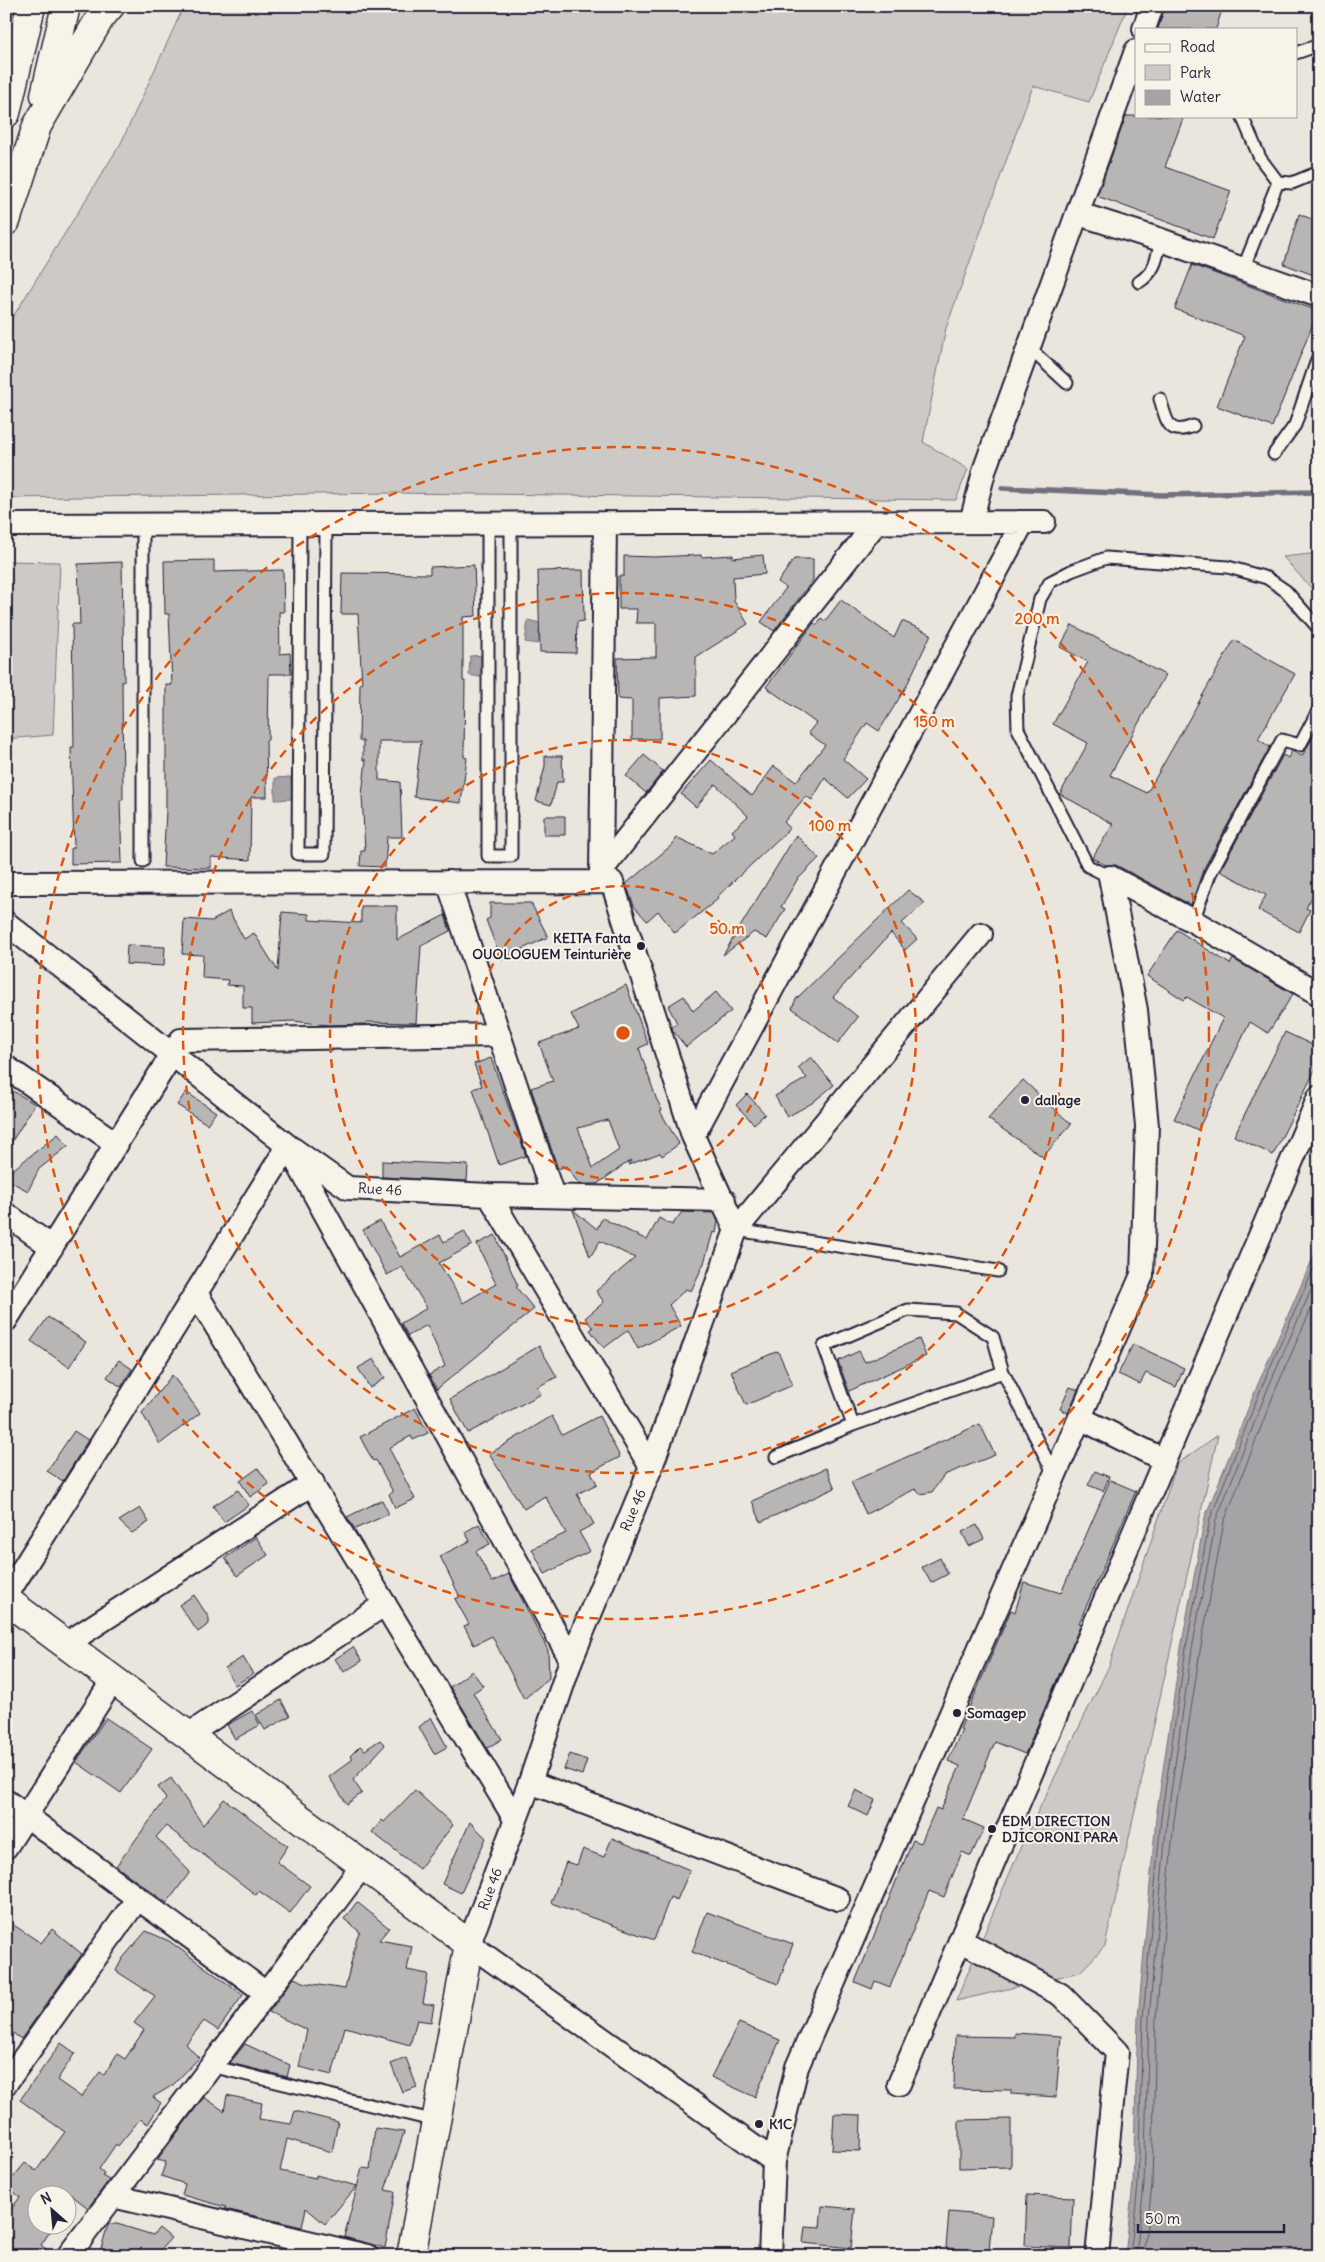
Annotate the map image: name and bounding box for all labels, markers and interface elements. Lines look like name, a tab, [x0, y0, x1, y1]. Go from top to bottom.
legend	[1135, 28, 1298, 118]
text: Road	[1180, 37, 1215, 56]
text: Park	[1180, 63, 1211, 82]
text: Water	[1180, 87, 1221, 106]
text: 200 m	[1015, 609, 1059, 628]
text: 150 m	[913, 712, 955, 731]
text: 100 m	[809, 816, 851, 835]
text: 50 m	[709, 919, 745, 938]
place label: KEITA Fanta OUOLOGUEM Teinturière	[472, 929, 631, 963]
marker: KEITA Fanta OUOLOGUEM Teinturière	[635, 940, 647, 952]
centre of rings	[614, 1024, 632, 1042]
place label: dallage	[1035, 1091, 1081, 1109]
marker: dallage	[1019, 1094, 1031, 1106]
street label: Rue 46	[358, 1179, 402, 1199]
street label: Rue 46	[616, 1486, 650, 1534]
place label: Somagep	[967, 1704, 1026, 1722]
marker: Somagep	[951, 1707, 963, 1719]
place label: EDM DIRECTION DJICORONI PARA	[1002, 1812, 1118, 1846]
marker: EDM DIRECTION DJICORONI PARA	[986, 1823, 998, 1835]
street label: Rue 46	[474, 1865, 506, 1913]
place label: K1C	[769, 2115, 792, 2133]
marker: K1C	[753, 2118, 765, 2130]
north arrow	[28, 2184, 78, 2234]
text: N	[38, 2188, 54, 2209]
scale bar	[1138, 2202, 1284, 2234]
text: 50 m	[1145, 2209, 1180, 2228]

